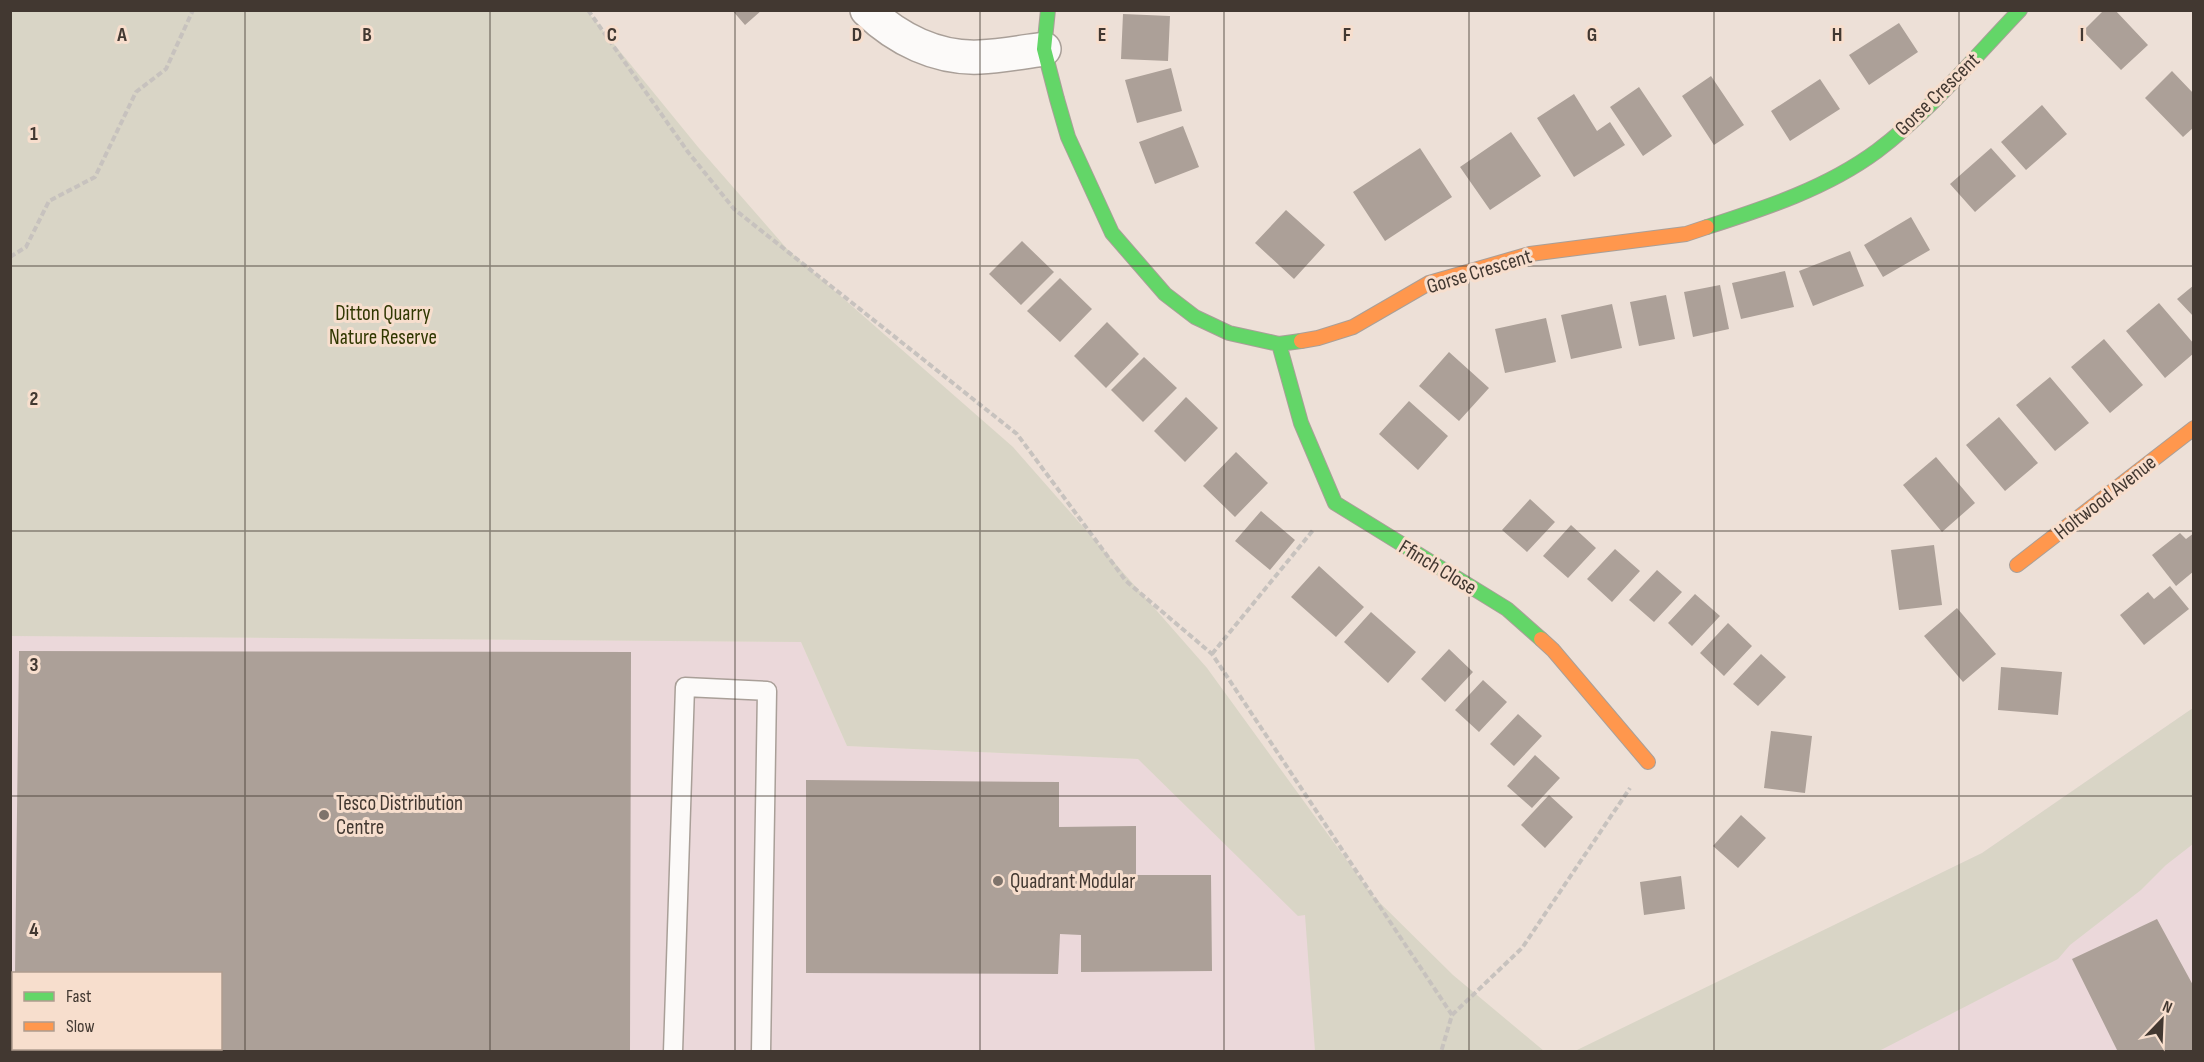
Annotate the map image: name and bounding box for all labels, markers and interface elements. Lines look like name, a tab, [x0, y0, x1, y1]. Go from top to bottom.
text: A	[116, 23, 127, 47]
text: B	[362, 23, 372, 47]
text: C	[607, 23, 617, 47]
text: D	[852, 23, 862, 47]
text: E	[1098, 23, 1106, 47]
text: F	[1343, 23, 1351, 47]
text: G	[1587, 23, 1597, 47]
text: H	[1832, 23, 1842, 47]
text: I	[2080, 23, 2084, 47]
street label: Gorse Crescent	[1890, 48, 1985, 141]
text: 1	[30, 122, 38, 146]
street label: Gorse Crescent	[1424, 244, 1535, 299]
park label: Ditton Quarry Nature Reserve	[329, 301, 437, 350]
text: 2	[30, 387, 38, 411]
street label: Holtwood Avenue	[2049, 450, 2161, 545]
street label: Ffinch Close	[1394, 535, 1481, 600]
text: 3	[30, 653, 39, 677]
place label: Tesco Distribution Centre	[336, 791, 463, 840]
marker: Tesco Distribution Centre	[317, 808, 331, 822]
place label: Quadrant Modular	[1010, 869, 1135, 894]
marker: Quadrant Modular	[991, 874, 1005, 888]
text: 4	[29, 918, 39, 942]
legend	[12, 972, 222, 1050]
text: Fast	[66, 986, 92, 1007]
north arrow	[2132, 990, 2192, 1050]
text: N	[2160, 997, 2175, 1018]
text: Slow	[66, 1016, 95, 1037]

